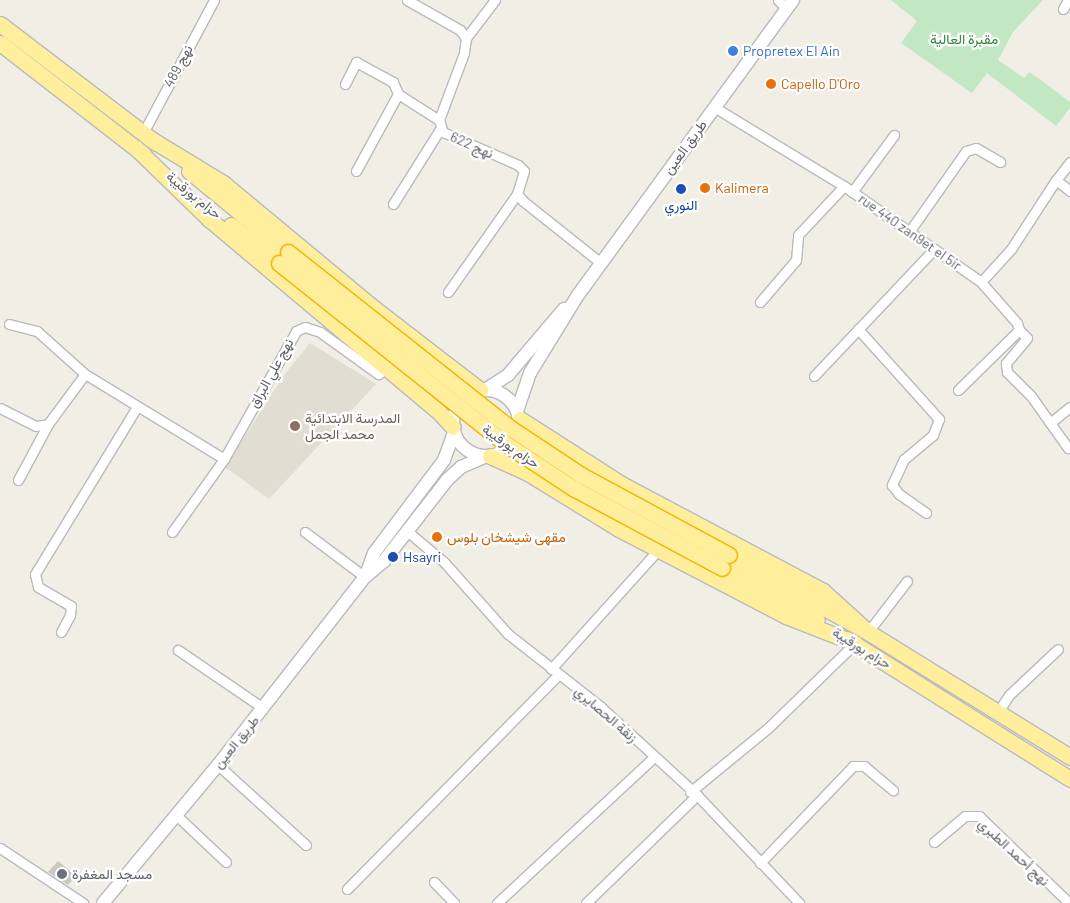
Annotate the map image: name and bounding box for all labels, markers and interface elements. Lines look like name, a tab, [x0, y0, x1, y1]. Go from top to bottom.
park label: مقبرة العالية	[930, 31, 998, 47]
street label: نهج 489	[160, 42, 196, 90]
place label: Propretex El Ain	[743, 43, 840, 59]
marker: Propretex El Ain	[727, 45, 739, 57]
place label: Capello D'Oro	[781, 76, 860, 92]
marker: Capello D'Oro	[765, 78, 777, 90]
street label: طريق العين	[660, 116, 710, 178]
street label: نهج 622	[448, 128, 496, 162]
street label: حزام بورقيبة	[163, 168, 225, 222]
place label: Kalimera	[715, 180, 769, 196]
marker: Kalimera	[699, 182, 711, 194]
marker: النوري	[675, 183, 687, 195]
street label: rue 440 zan9et el 5ir	[855, 190, 965, 274]
place label: النوري	[665, 197, 697, 213]
street label: نهج علي البراق	[245, 335, 297, 411]
place label: المدرسة الابتدائية محمد الجمل	[305, 410, 400, 442]
marker: المدرسة الابتدائية محمد الجمل	[289, 420, 301, 432]
street label: حزام بورقيبة	[479, 420, 543, 472]
place label: مقهى شيشخان بلوس	[447, 529, 566, 545]
marker: مقهى شيشخان بلوس	[431, 531, 443, 543]
place label: Hsayri	[403, 549, 441, 565]
marker: Hsayri	[387, 551, 399, 563]
street label: حزام بورقيبة	[830, 623, 894, 673]
street label: زنقة الحصايري	[571, 682, 641, 746]
street label: طريق العين	[210, 712, 262, 772]
street label: نهج أحمد الطبري	[975, 815, 1053, 889]
place label: مسجد المغفرة	[72, 866, 152, 882]
marker: مسجد المغفرة	[56, 868, 68, 880]

